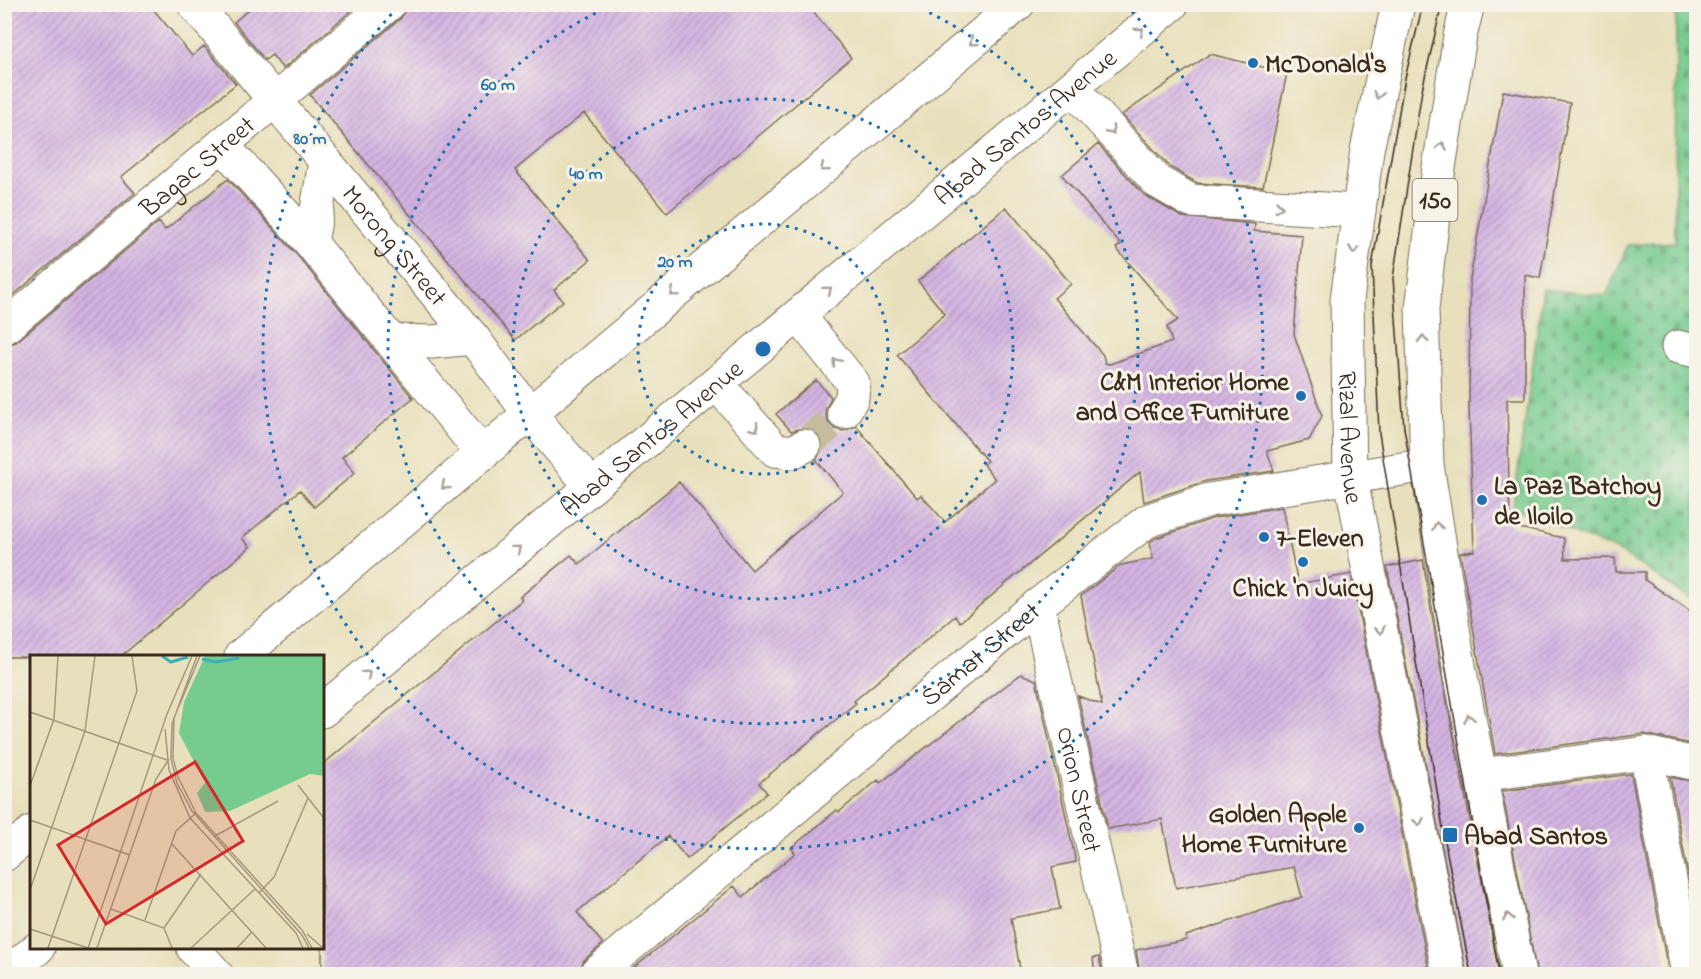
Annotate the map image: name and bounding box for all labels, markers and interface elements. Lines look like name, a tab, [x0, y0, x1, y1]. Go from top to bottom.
one-way arrow	[1133, 28, 1144, 39]
one-way arrow	[969, 35, 980, 46]
street label: Abad Santos Avenue	[927, 41, 1127, 216]
place label: McDonald's	[1265, 47, 1387, 85]
marker: McDonald's	[1246, 56, 1260, 70]
text: 60 m	[481, 73, 515, 99]
one-way arrow	[1372, 89, 1385, 99]
street label: Bagac Street	[132, 108, 265, 229]
one-way arrow	[1104, 124, 1115, 135]
text: 80 m	[293, 127, 327, 153]
one-way arrow	[1436, 141, 1448, 150]
one-way arrow	[820, 160, 831, 171]
text: 40 m	[569, 162, 603, 188]
street label: Morong Street	[331, 178, 455, 316]
road number: 150	[1412, 179, 1458, 221]
one-way arrow	[1274, 200, 1283, 213]
one-way arrow	[1348, 245, 1360, 255]
text: 20 m	[656, 250, 693, 276]
one-way arrow	[670, 286, 681, 297]
one-way arrow	[822, 286, 833, 297]
one-way arrow	[1417, 335, 1429, 344]
centre of rings	[753, 339, 773, 359]
street label: Abad Santos Avenue	[553, 352, 753, 527]
one-way arrow	[832, 358, 843, 369]
place label: C&M Interior Home and Office Furniture	[1076, 365, 1290, 433]
street label: Rizal Avenue	[1326, 371, 1371, 508]
marker: C&M Interior Home and Office Furniture	[1294, 389, 1308, 403]
one-way arrow	[748, 421, 759, 432]
place label: La Paz Batchoy de Iloilo	[1494, 469, 1661, 537]
one-way arrow	[440, 478, 451, 489]
marker: La Paz Batchoy de Iloilo	[1475, 493, 1489, 507]
place label: 7-Eleven	[1276, 521, 1364, 559]
one-way arrow	[1431, 521, 1443, 530]
marker: 7-Eleven	[1257, 530, 1271, 544]
one-way arrow	[511, 546, 522, 557]
marker: Chick 'n Juicy	[1296, 555, 1310, 569]
place label: Chick 'n Juicy	[1233, 571, 1373, 609]
street label: Samat Street	[914, 594, 1050, 717]
one-way arrow	[1373, 625, 1386, 635]
inset map	[30, 655, 324, 949]
one-way arrow	[361, 670, 372, 681]
one-way arrow	[1463, 713, 1476, 723]
street label: Orion Street	[1044, 723, 1110, 857]
place label: Golden Apple Home Furniture	[1181, 797, 1348, 865]
one-way arrow	[1411, 816, 1424, 826]
place label: Abad Santos	[1464, 819, 1608, 857]
marker: Golden Apple Home Furniture	[1352, 821, 1366, 835]
marker: Abad Santos	[1441, 826, 1459, 844]
one-way arrow	[1502, 912, 1515, 922]

